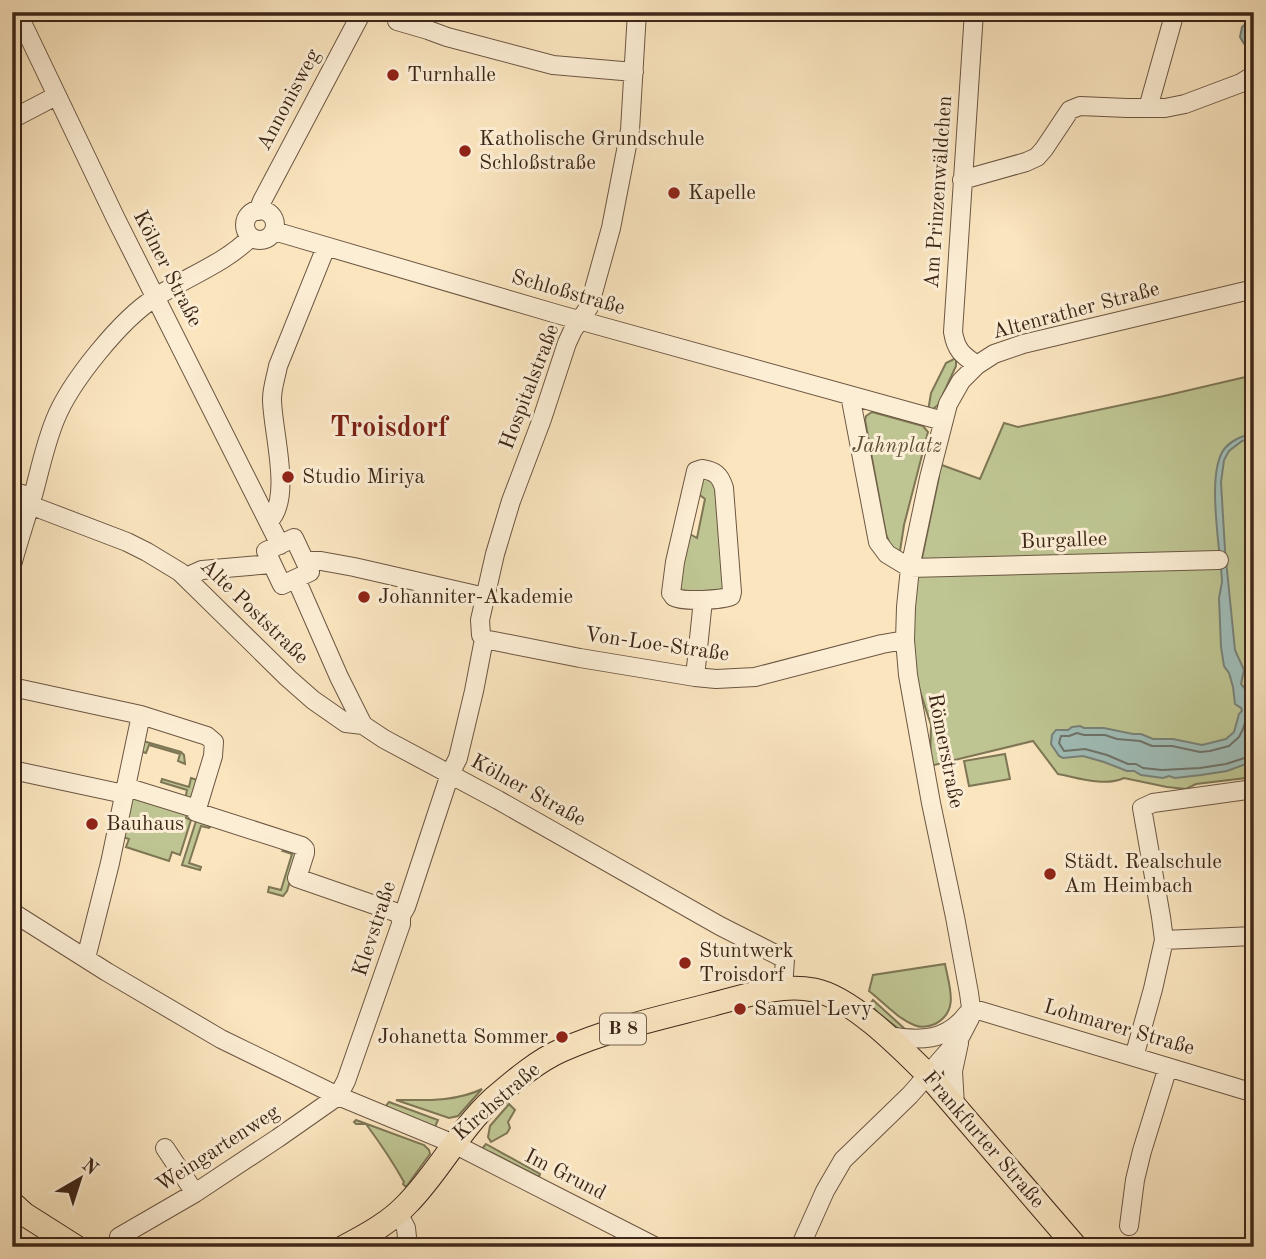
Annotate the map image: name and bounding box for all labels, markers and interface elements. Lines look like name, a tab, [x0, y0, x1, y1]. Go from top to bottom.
street label: Annonisweg	[254, 45, 325, 154]
place label: Turnhalle	[407, 65, 496, 86]
marker: Turnhalle	[385, 67, 401, 83]
street label: Am Prinzenwäldchen	[922, 95, 956, 289]
place label: Katholische Grundschule Schloßstraße	[479, 129, 705, 174]
marker: Katholische Grundschule Schloßstraße	[457, 143, 473, 159]
place label: Kapelle	[688, 183, 756, 204]
marker: Kapelle	[666, 185, 682, 201]
street label: Kölner Straße	[129, 207, 205, 331]
street label: Schloßstraße	[509, 267, 627, 319]
street label: Altenrather Straße	[990, 279, 1162, 343]
street label: Hospitalstraße	[497, 322, 563, 452]
district label: Troisdorf	[330, 415, 450, 443]
park label: Jahnplatz	[852, 436, 942, 457]
place label: Studio Miriya	[302, 467, 425, 488]
marker: Studio Miriya	[280, 469, 296, 485]
street label: Burgallee	[1020, 529, 1108, 553]
street label: Alte Poststraße	[196, 556, 312, 668]
place label: Johanniter-Akademie	[378, 587, 573, 608]
marker: Johanniter-Akademie	[356, 589, 372, 605]
street label: Von-Loe-Straße	[583, 624, 731, 666]
street label: Römerstraße	[924, 692, 966, 810]
street label: Kölner Straße	[467, 751, 589, 831]
place label: Bauhaus	[106, 814, 184, 835]
marker: Bauhaus	[84, 816, 100, 832]
place label: Städt. Realschule Am Heimbach	[1064, 852, 1222, 897]
marker: Städt. Realschule Am Heimbach	[1042, 866, 1058, 882]
street label: Klevstraße	[350, 879, 400, 979]
place label: Stuntwerk Troisdorf	[699, 941, 794, 986]
marker: Stuntwerk Troisdorf	[677, 955, 693, 971]
street label: Lohmarer Straße	[1041, 996, 1197, 1060]
place label: Samuel Levy	[754, 999, 872, 1020]
marker: Samuel Levy	[732, 1001, 748, 1017]
road number: B 8	[600, 1014, 646, 1044]
place label: Johanetta Sommer	[377, 1027, 548, 1048]
marker: Johanetta Sommer	[554, 1029, 570, 1045]
street label: Kirchstraße	[450, 1059, 544, 1145]
street label: Frankfurter Straße	[918, 1068, 1048, 1212]
street label: Weingartenweg	[153, 1101, 284, 1196]
north arrow	[46, 1144, 116, 1214]
street label: Im Grund	[521, 1146, 609, 1204]
text: N	[78, 1156, 101, 1180]

